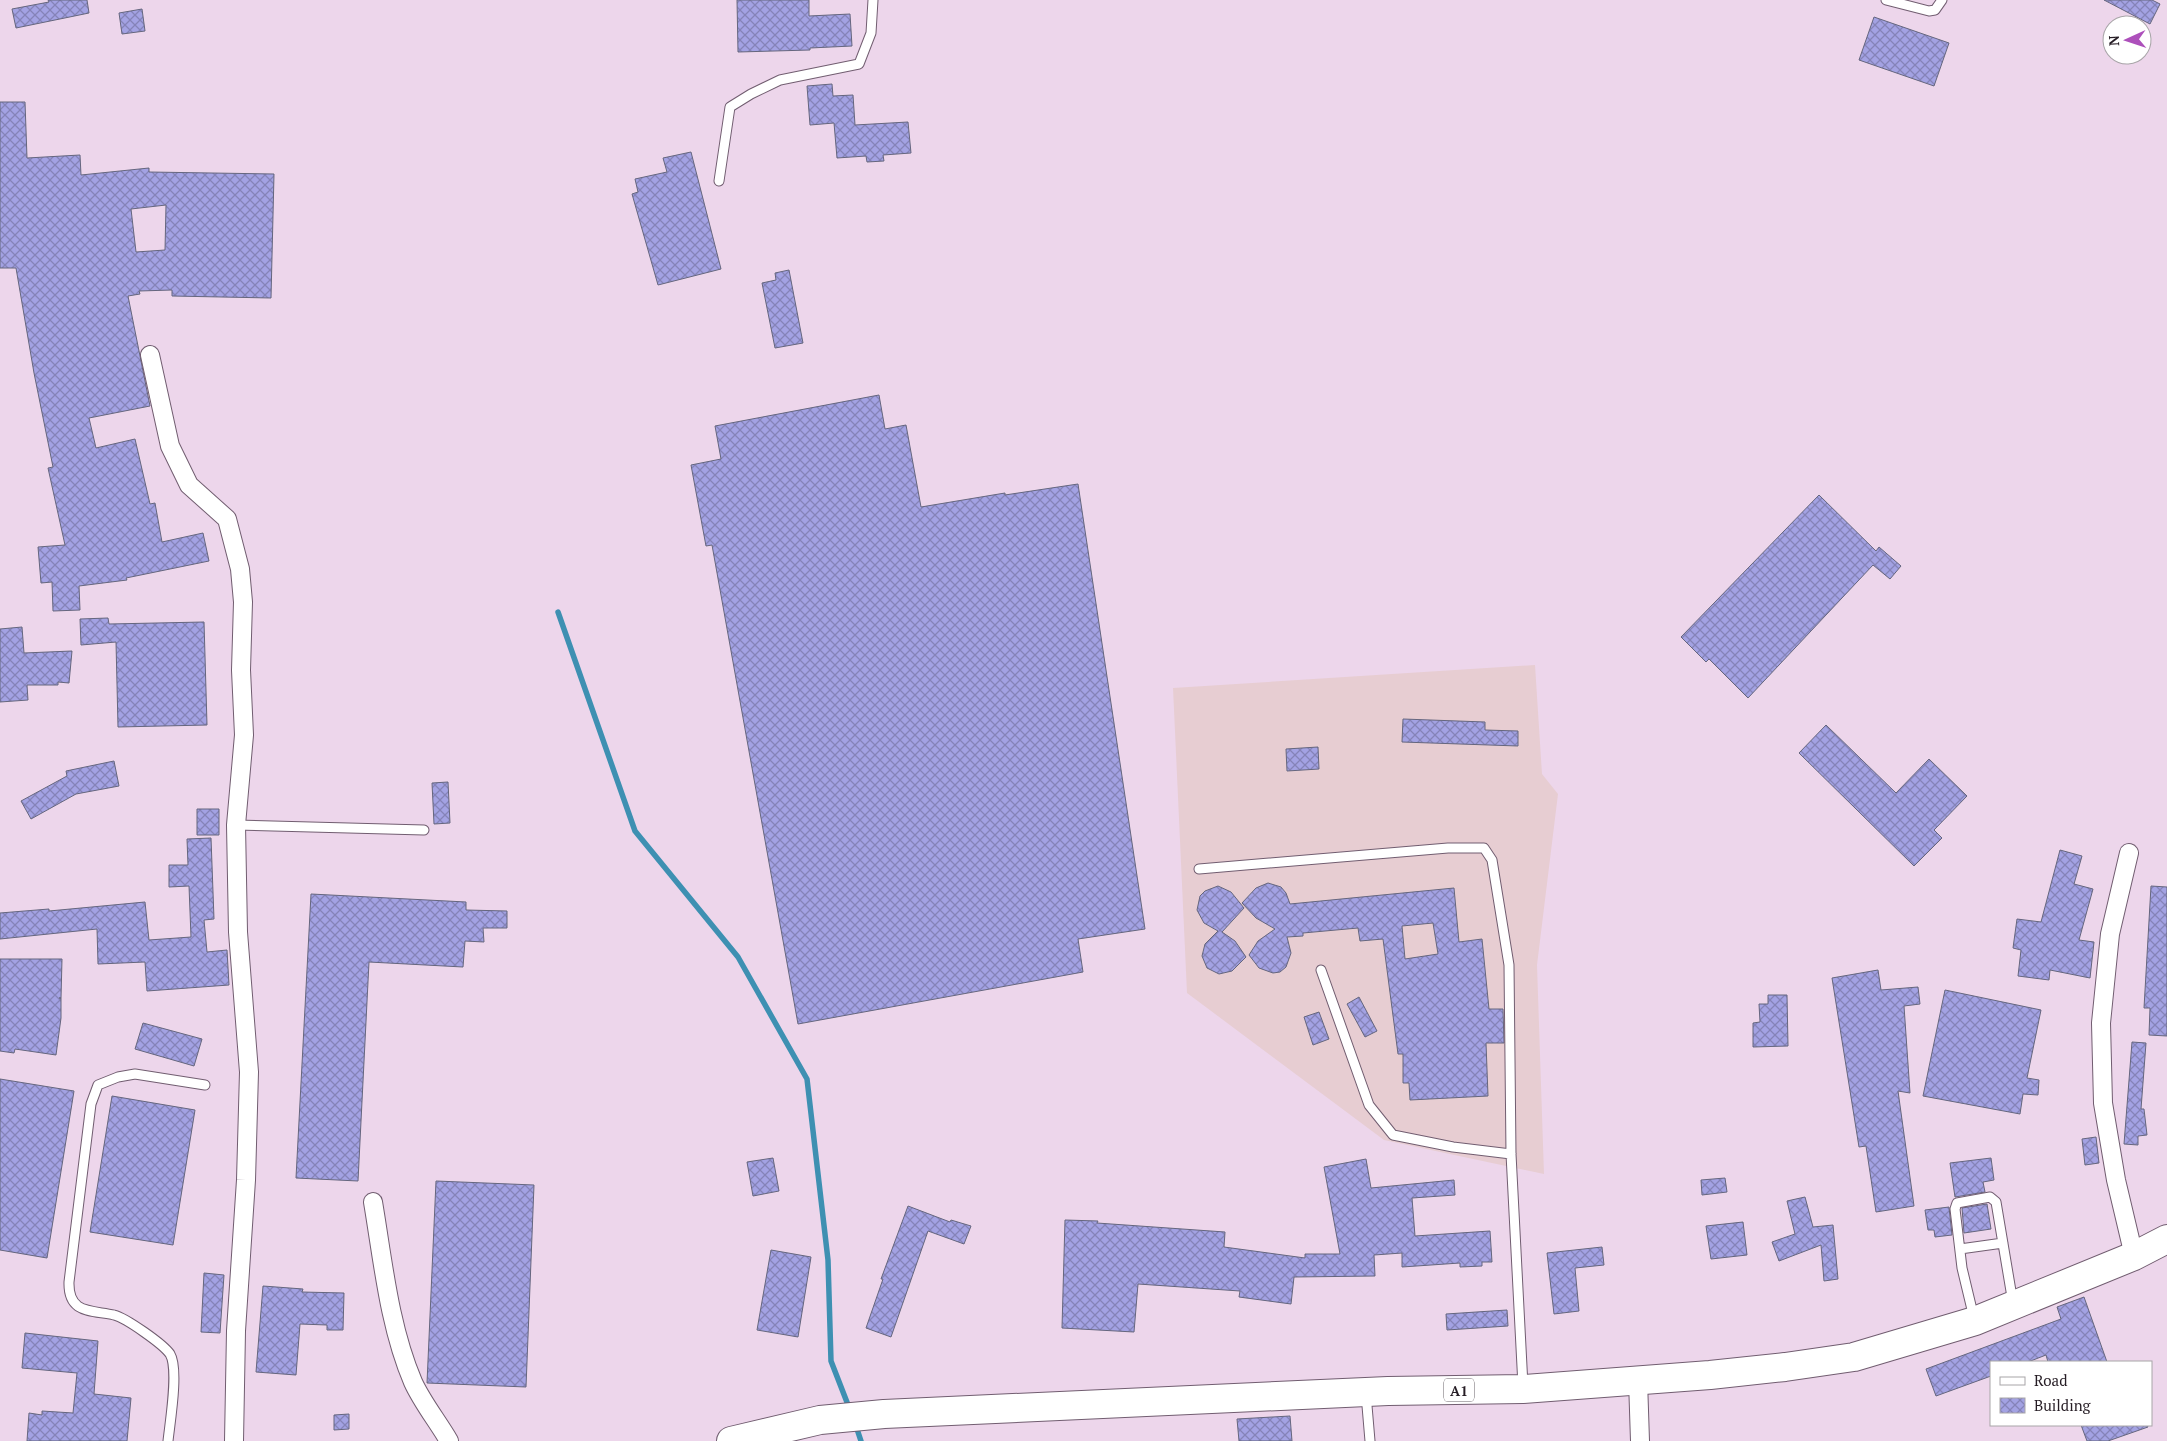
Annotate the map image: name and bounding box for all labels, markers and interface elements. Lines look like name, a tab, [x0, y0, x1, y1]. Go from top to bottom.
north arrow	[2102, 15, 2152, 65]
text: N	[2104, 35, 2123, 47]
legend	[1990, 1361, 2152, 1426]
text: Road	[2034, 1370, 2067, 1390]
road number: A1	[1444, 1378, 1474, 1402]
text: Building	[2034, 1395, 2092, 1415]

